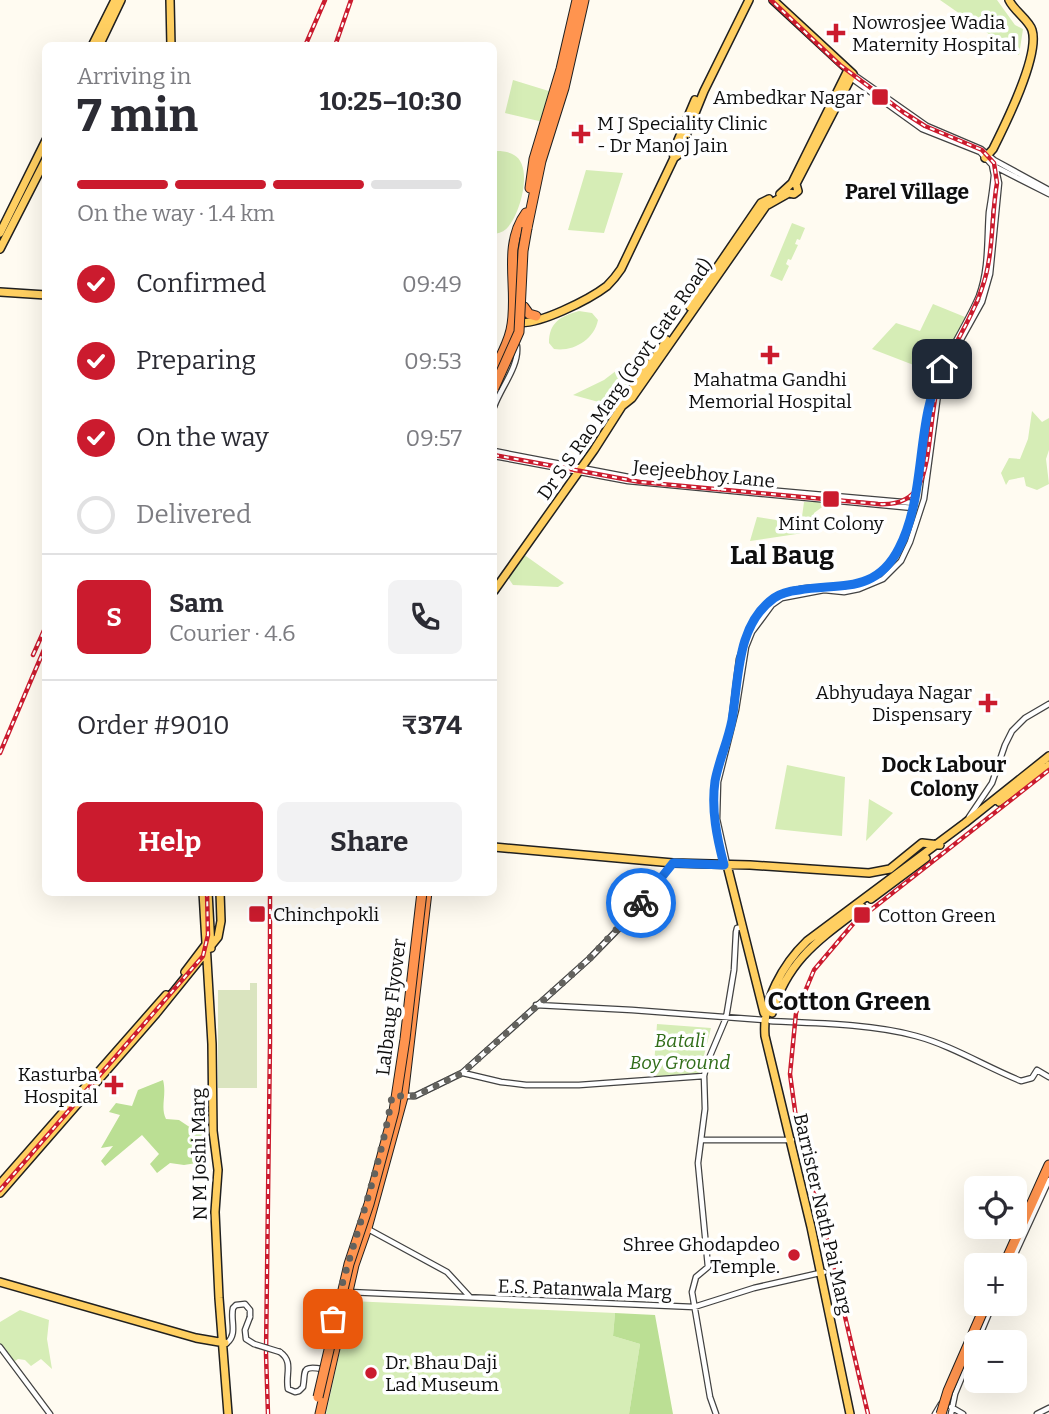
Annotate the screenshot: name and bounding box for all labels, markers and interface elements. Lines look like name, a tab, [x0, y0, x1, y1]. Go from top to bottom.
place label: Nowrosjee Wadia Maternity Hospital	[852, 11, 1017, 56]
marker: Nowrosjee Wadia Maternity Hospital	[826, 23, 846, 43]
text: Arriving in	[77, 62, 191, 90]
text: 10:25–10:30	[320, 86, 462, 117]
place label: Ambedkar Nagar	[713, 86, 865, 109]
marker: Ambedkar Nagar	[870, 87, 890, 107]
text: 7 min	[77, 88, 198, 143]
place label: M J Speciality Clinic - Dr Manoj Jain	[597, 112, 768, 157]
marker: M J Speciality Clinic - Dr Manoj Jain	[571, 124, 591, 144]
district label: Parel Village	[845, 179, 969, 205]
text: On the way · 1.4 km	[77, 199, 275, 227]
street label: Dr S S Rao Marg (Govt Gate Road)	[533, 254, 717, 504]
icon: check	[77, 265, 115, 303]
text: Confirmed	[136, 268, 266, 299]
text: 09:49	[402, 270, 462, 298]
pin	[912, 339, 972, 399]
icon: check	[77, 342, 115, 380]
text: Preparing	[136, 345, 256, 376]
marker: Mahatma Gandhi Memorial Hospital	[760, 345, 780, 365]
text: 09:53	[404, 347, 462, 375]
icon: home	[923, 350, 961, 388]
place label: Mahatma Gandhi Memorial Hospital	[688, 368, 852, 413]
icon: check	[77, 419, 115, 457]
text: On the way	[136, 422, 269, 453]
text: 09:57	[406, 424, 462, 452]
street label: Jeejeebhoy Lane	[631, 455, 776, 493]
marker: Mint Colony	[821, 489, 841, 509]
text: Delivered	[136, 499, 251, 530]
place label: Mint Colony	[778, 512, 885, 535]
district label: Lal Baug	[730, 540, 834, 571]
button: phone	[388, 580, 462, 654]
text: Sam	[169, 588, 224, 619]
text: S	[106, 602, 122, 633]
text: Courier · 4.6	[169, 619, 296, 647]
place label: Abhyudaya Nagar Dispensary	[816, 681, 973, 726]
marker: Abhyudaya Nagar Dispensary	[978, 693, 998, 713]
text: Order #9010	[77, 710, 230, 741]
text: ₹374	[401, 710, 462, 741]
district label: Dock Labour Colony	[882, 752, 1007, 802]
button: Help	[77, 802, 263, 882]
button: Share	[277, 802, 462, 882]
courier	[606, 868, 676, 938]
icon: bike	[622, 884, 660, 922]
place label: Chinchpokli	[273, 903, 380, 926]
marker: Chinchpokli	[247, 904, 267, 924]
place label: Cotton Green	[878, 904, 996, 927]
marker: Cotton Green	[852, 905, 872, 925]
street label: Lalbaug Flyover	[371, 937, 411, 1077]
district label: Cotton Green	[767, 986, 931, 1017]
park label: Batali Boy Ground	[630, 1029, 731, 1074]
place label: Kasturba Hospital	[18, 1063, 99, 1108]
marker: Kasturba Hospital	[104, 1075, 124, 1095]
street label: N M Joshi Marg	[186, 1087, 212, 1220]
street label: Barrister Nath Pai Marg	[789, 1111, 857, 1317]
map controls	[964, 1176, 1027, 1393]
button: locate	[964, 1176, 1027, 1239]
place label: Shree Ghodapdeo Temple.	[622, 1233, 780, 1278]
marker: Shree Ghodapdeo Temple.	[786, 1247, 802, 1263]
button: +	[964, 1253, 1027, 1316]
street label: E.S. Patanwala Marg	[497, 1274, 673, 1304]
pin	[303, 1289, 363, 1349]
icon: bag	[314, 1300, 352, 1338]
button: −	[964, 1330, 1027, 1393]
place label: Dr. Bhau Daji Lad Museum	[385, 1351, 499, 1396]
marker: Dr. Bhau Daji Lad Museum	[363, 1365, 379, 1381]

